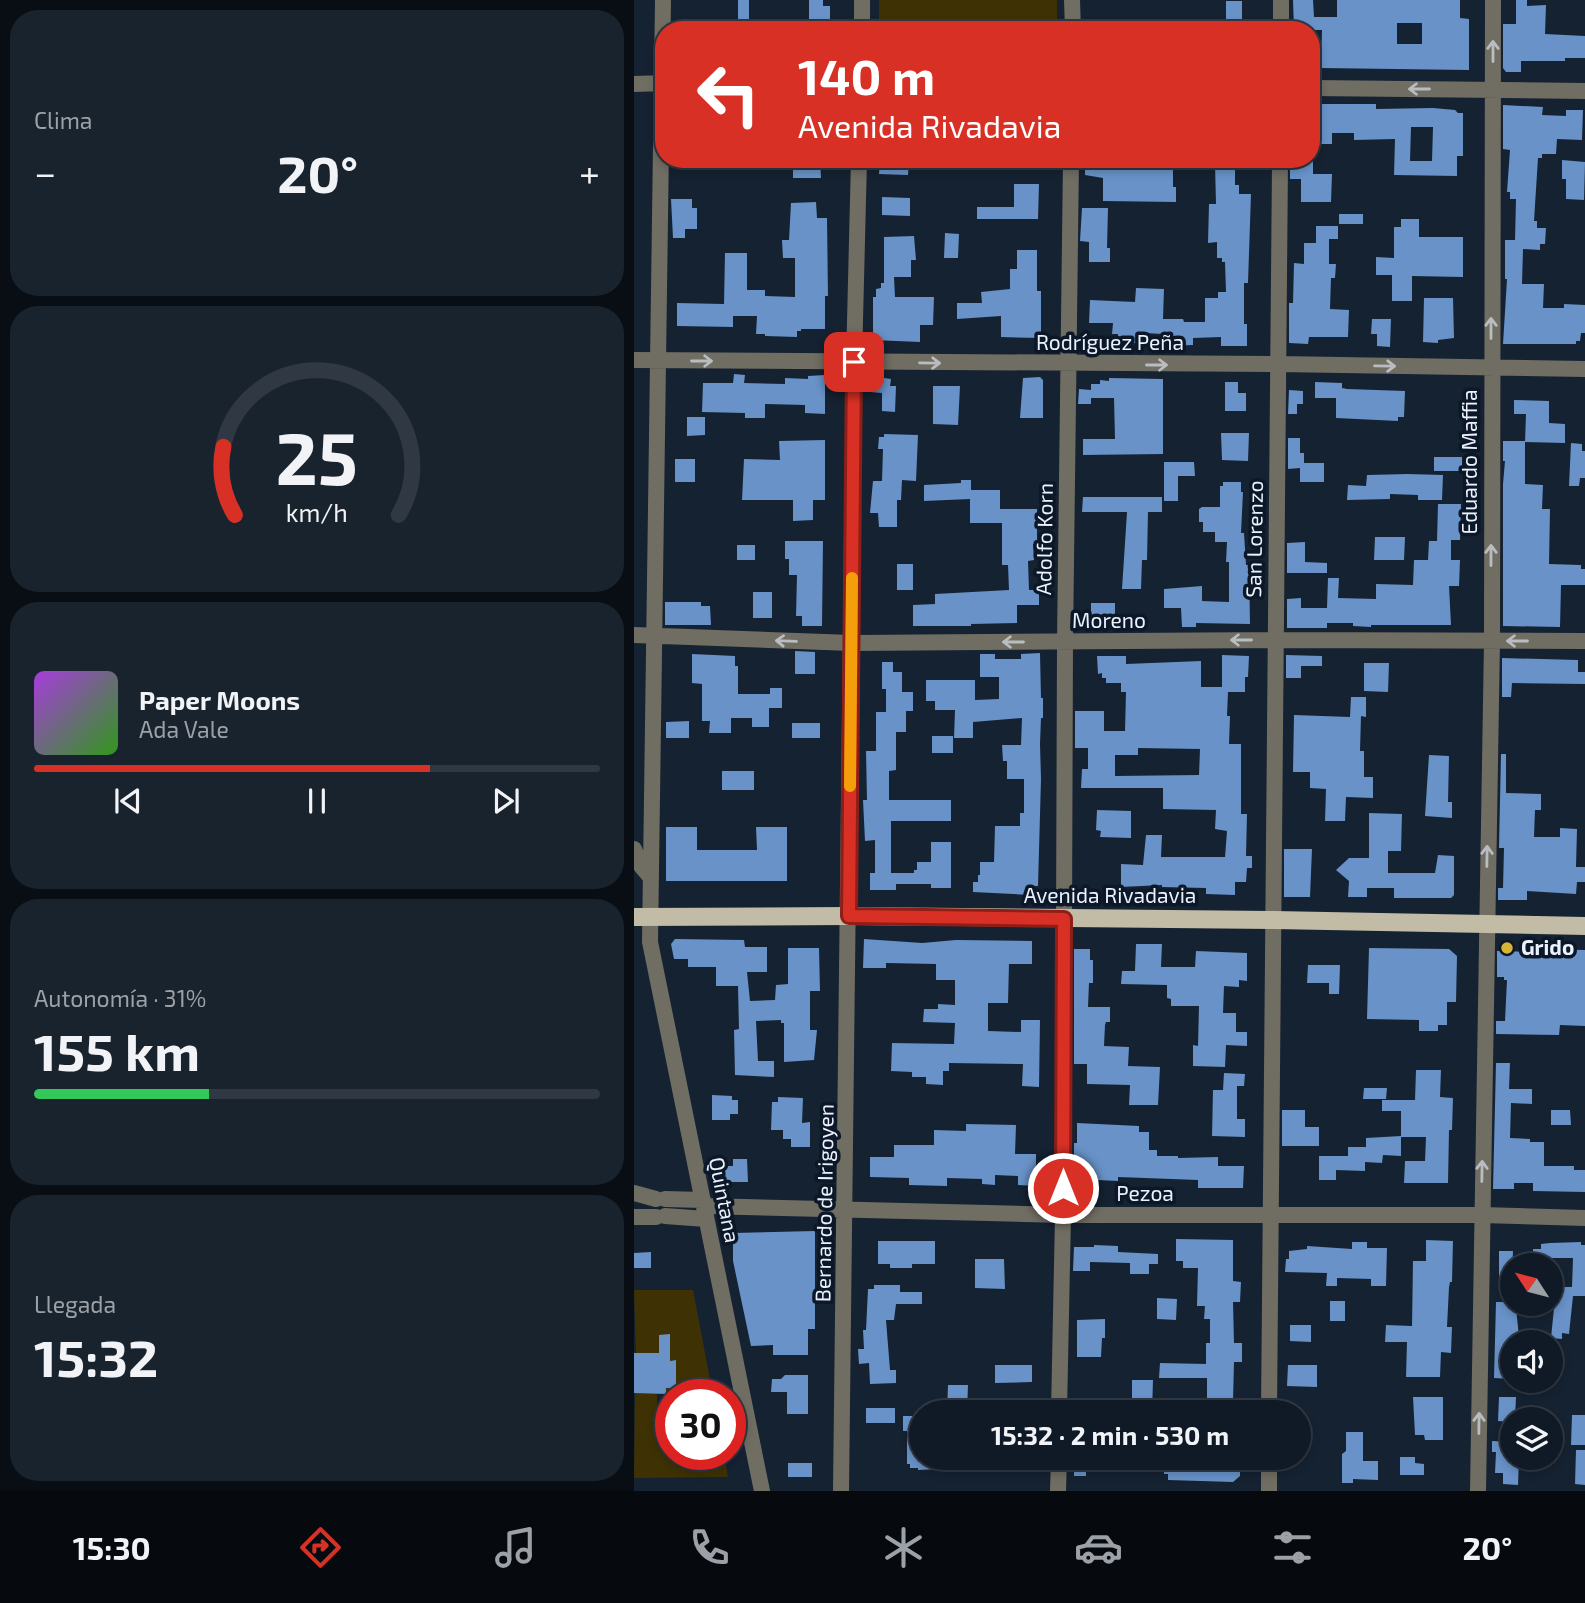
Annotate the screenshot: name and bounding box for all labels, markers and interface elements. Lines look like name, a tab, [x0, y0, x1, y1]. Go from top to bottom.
one-way arrow	[1486, 40, 1500, 63]
text: 140 m	[798, 46, 935, 105]
icon: left	[683, 49, 774, 140]
one-way arrow	[1408, 82, 1431, 96]
text: Clima	[34, 106, 92, 134]
text: Avenida Rivadavia	[798, 106, 1061, 144]
text: 20°	[277, 141, 358, 203]
text: −	[34, 149, 56, 195]
text: +	[579, 149, 600, 195]
one-way arrow	[1484, 316, 1498, 339]
street label: Rodríguez Peña	[1036, 329, 1184, 354]
pin	[824, 332, 884, 392]
icon: arrive	[835, 343, 873, 381]
one-way arrow	[690, 354, 713, 368]
one-way arrow	[918, 356, 941, 369]
one-way arrow	[1145, 358, 1168, 372]
one-way arrow	[1373, 359, 1396, 373]
street label: Eduardo Maffia	[1456, 389, 1481, 535]
text: 25	[276, 413, 358, 501]
street label: San Lorenzo	[1240, 480, 1267, 598]
street label: Adolfo Korn	[1030, 483, 1057, 595]
text: km/h	[286, 497, 348, 527]
one-way arrow	[1484, 544, 1498, 567]
street label: Moreno	[1072, 607, 1146, 632]
one-way arrow	[775, 634, 798, 647]
one-way arrow	[1230, 634, 1253, 647]
one-way arrow	[1506, 634, 1529, 648]
one-way arrow	[1002, 635, 1025, 649]
text: Paper Moons	[139, 684, 300, 715]
text: Ada Vale	[139, 715, 229, 743]
icon: previous	[109, 782, 147, 820]
icon: pause	[298, 782, 336, 820]
icon: next	[487, 782, 525, 820]
one-way arrow	[1481, 845, 1494, 868]
street label: Avenida Rivadavia	[1024, 882, 1196, 907]
place label: Grido	[1521, 934, 1574, 959]
marker: Grido	[1499, 940, 1515, 956]
text: Autonomía · 31%	[34, 984, 206, 1012]
text: 155 km	[34, 1019, 200, 1081]
street label: Bernardo de Irigoyen	[809, 1104, 838, 1302]
position arrow	[1026, 1151, 1100, 1225]
street label: Quintana	[704, 1155, 746, 1245]
one-way arrow	[1475, 1160, 1489, 1183]
street label: Pezoa	[1116, 1180, 1174, 1205]
north arrow	[1500, 1253, 1563, 1316]
map controls	[1500, 1253, 1563, 1470]
text: Llegada	[34, 1290, 116, 1318]
text: 15:32	[34, 1325, 158, 1387]
button: sound	[1500, 1330, 1563, 1393]
speed limit sign: 30	[655, 1379, 746, 1470]
button: layers	[1500, 1407, 1563, 1470]
one-way arrow	[1472, 1412, 1486, 1435]
text: 15:32 · 2 min · 530 m	[991, 1419, 1229, 1450]
icon: directions	[296, 1523, 345, 1572]
icon: music	[491, 1523, 540, 1572]
icon: phone	[685, 1523, 734, 1572]
icon: climate	[879, 1523, 928, 1572]
icon: car	[1074, 1523, 1123, 1572]
icon: filters	[1268, 1523, 1317, 1572]
text: 15:30	[73, 1528, 151, 1566]
text: 20°	[1462, 1528, 1512, 1566]

